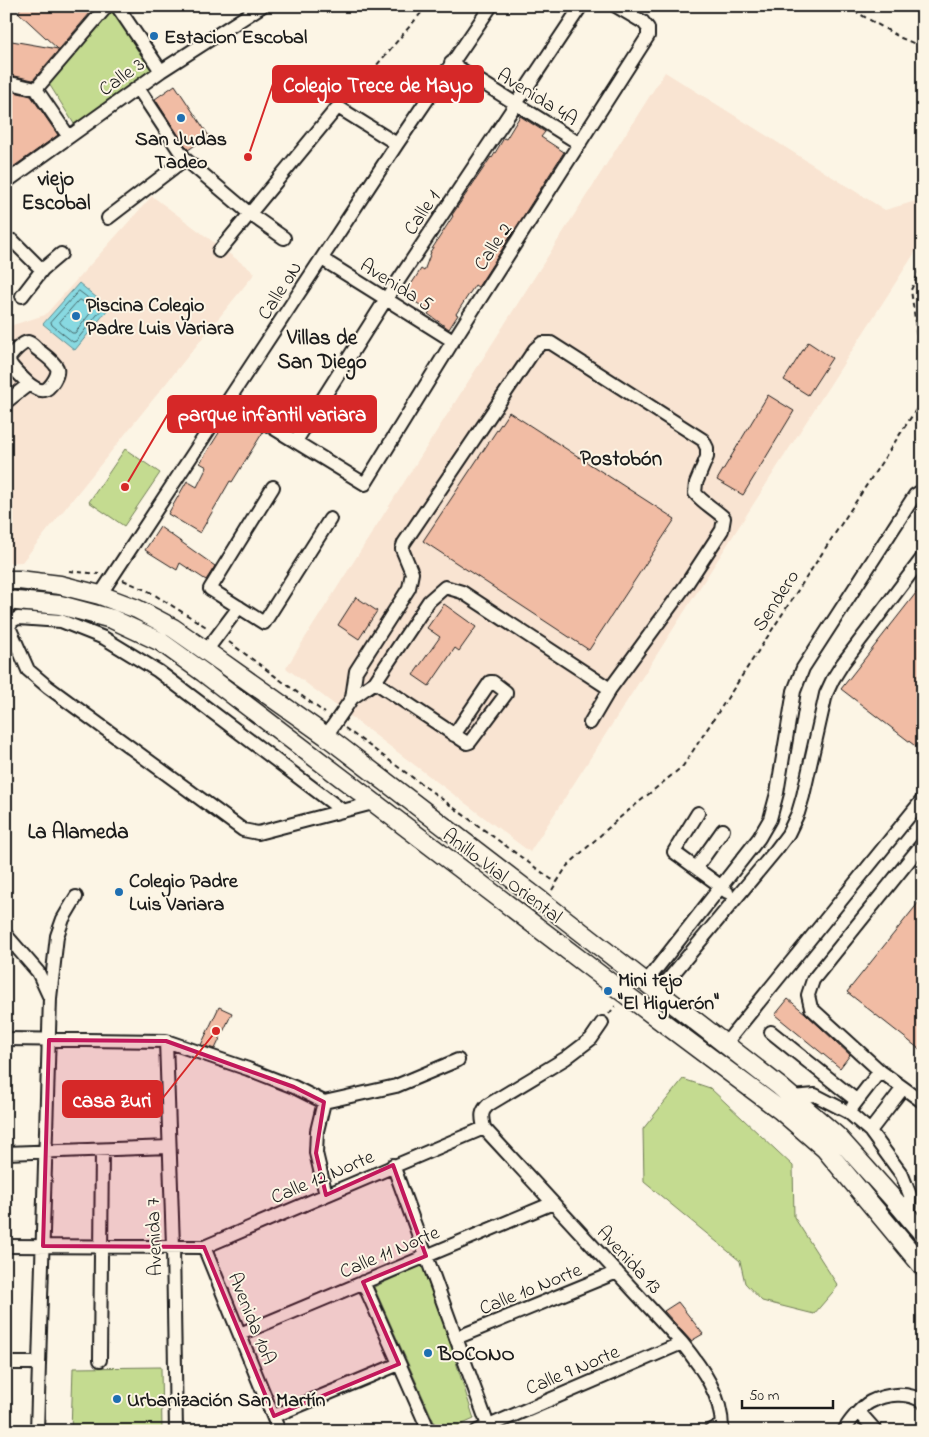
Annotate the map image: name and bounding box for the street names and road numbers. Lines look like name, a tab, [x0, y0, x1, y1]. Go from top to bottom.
street label: Calle 3	[93, 51, 152, 105]
street label: Avenida 4A	[491, 62, 583, 134]
street label: Calle 1	[397, 185, 449, 242]
street label: Calle 2	[468, 217, 521, 277]
street label: Avenida 5	[353, 252, 438, 320]
street label: Calle 0N	[251, 256, 311, 326]
street label: Sendero	[746, 565, 808, 638]
street label: Anillo Vial Oriental	[435, 822, 568, 932]
street label: Calle 12 Norte	[267, 1144, 379, 1213]
street label: Avenida 7	[140, 1197, 171, 1277]
street label: Calle 11 Norte	[336, 1219, 444, 1287]
street label: Avenida 13	[589, 1220, 668, 1302]
street label: Calle 10 Norte	[475, 1257, 587, 1324]
street label: Avenida 10A	[219, 1268, 282, 1370]
street label: Calle 9 Norte	[522, 1339, 624, 1404]

